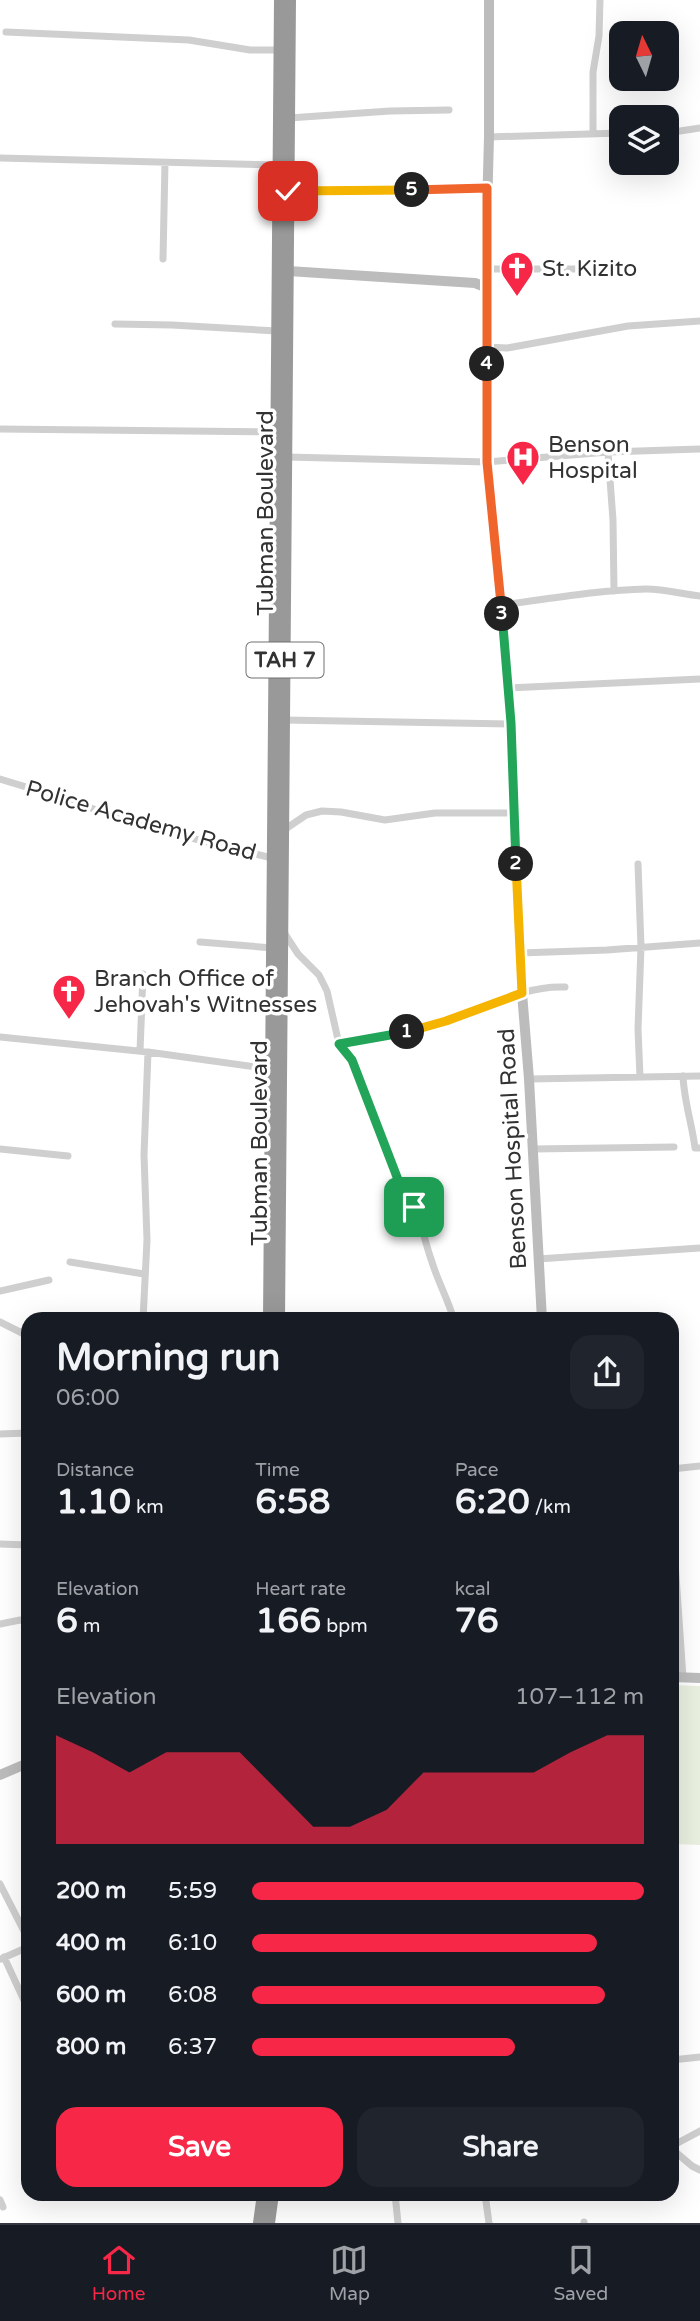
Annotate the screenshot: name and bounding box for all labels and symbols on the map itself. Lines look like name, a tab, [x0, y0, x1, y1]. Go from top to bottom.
north arrow	[609, 21, 679, 91]
pin	[258, 161, 318, 221]
pin: 5	[394, 172, 430, 208]
church icon: St. Kizito	[498, 249, 536, 298]
place label: St. Kizito	[542, 255, 637, 283]
pin: 4	[470, 346, 504, 382]
street label: Tubman Boulevard	[252, 410, 280, 616]
place label: Benson Hospital	[548, 431, 638, 485]
hospital icon: Benson Hospital	[504, 438, 542, 487]
pin: 3	[484, 596, 520, 632]
road number: TAH 7	[246, 642, 324, 678]
street label: Police Academy Road	[22, 775, 259, 867]
pin: 2	[498, 846, 534, 882]
place label: Branch Office of Jehovah's Witnesses	[94, 965, 317, 1019]
church icon: Branch Office of Jehovah's Witnesses	[50, 972, 88, 1021]
pin: 1	[390, 1014, 424, 1050]
street label: Benson Hospital Road	[493, 1028, 533, 1270]
street label: Tubman Boulevard	[246, 1040, 274, 1246]
pin	[384, 1177, 444, 1237]

